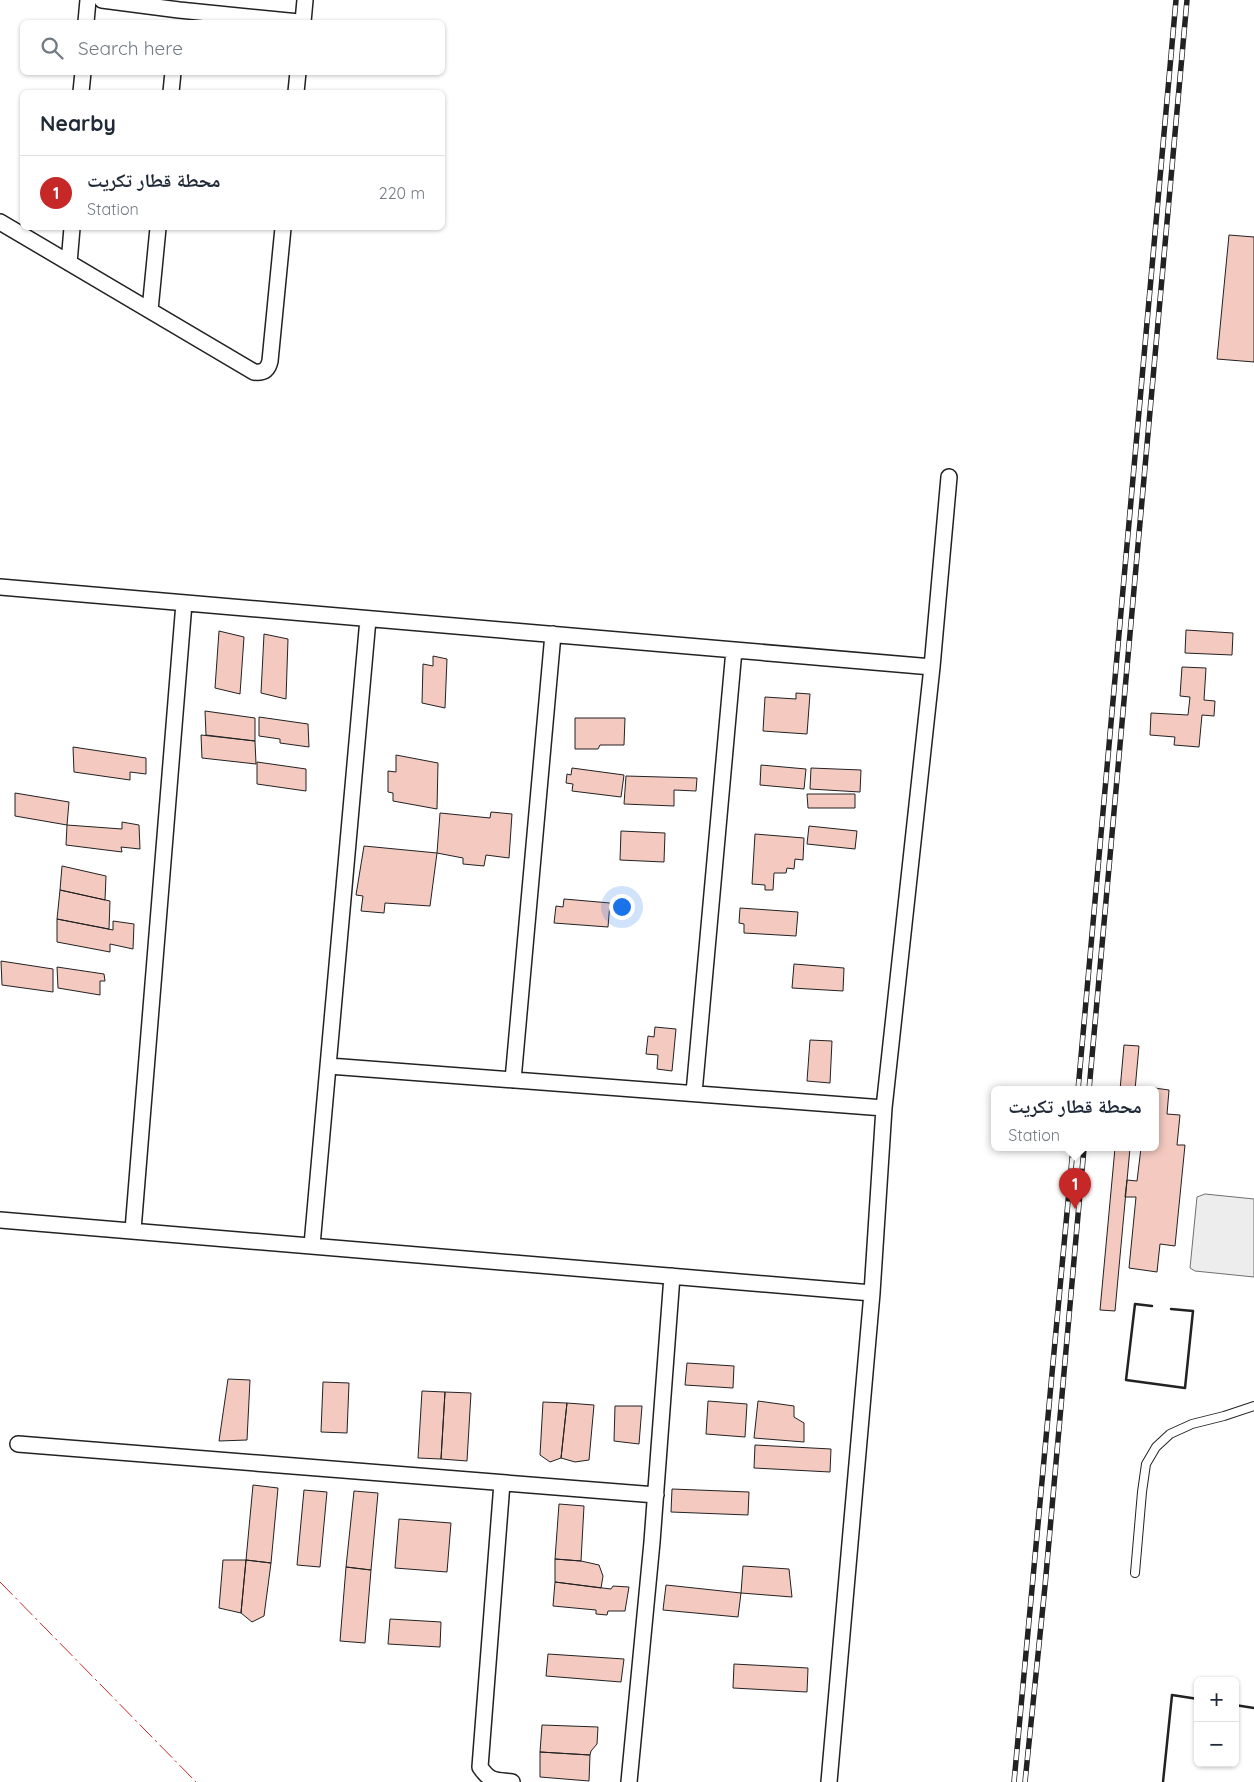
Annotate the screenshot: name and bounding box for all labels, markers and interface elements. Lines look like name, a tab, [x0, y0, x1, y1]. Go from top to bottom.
search box	[20, 20, 445, 75]
icon: search	[38, 34, 66, 62]
text: Search here	[78, 36, 183, 60]
text: Nearby	[40, 110, 116, 136]
text: محطة قطار تكريت	[87, 168, 220, 192]
text: 1	[53, 183, 59, 203]
text: 220 m	[379, 183, 425, 203]
text: Station	[87, 199, 139, 219]
your location	[609, 894, 635, 920]
popup	[991, 1086, 1159, 1151]
text: محطة قطار تكريت	[1008, 1094, 1142, 1118]
text: Station	[1008, 1125, 1060, 1145]
pin: 1	[1059, 1168, 1091, 1209]
map controls	[1194, 1677, 1239, 1767]
button: +	[1194, 1677, 1239, 1722]
button: −	[1194, 1722, 1239, 1767]

